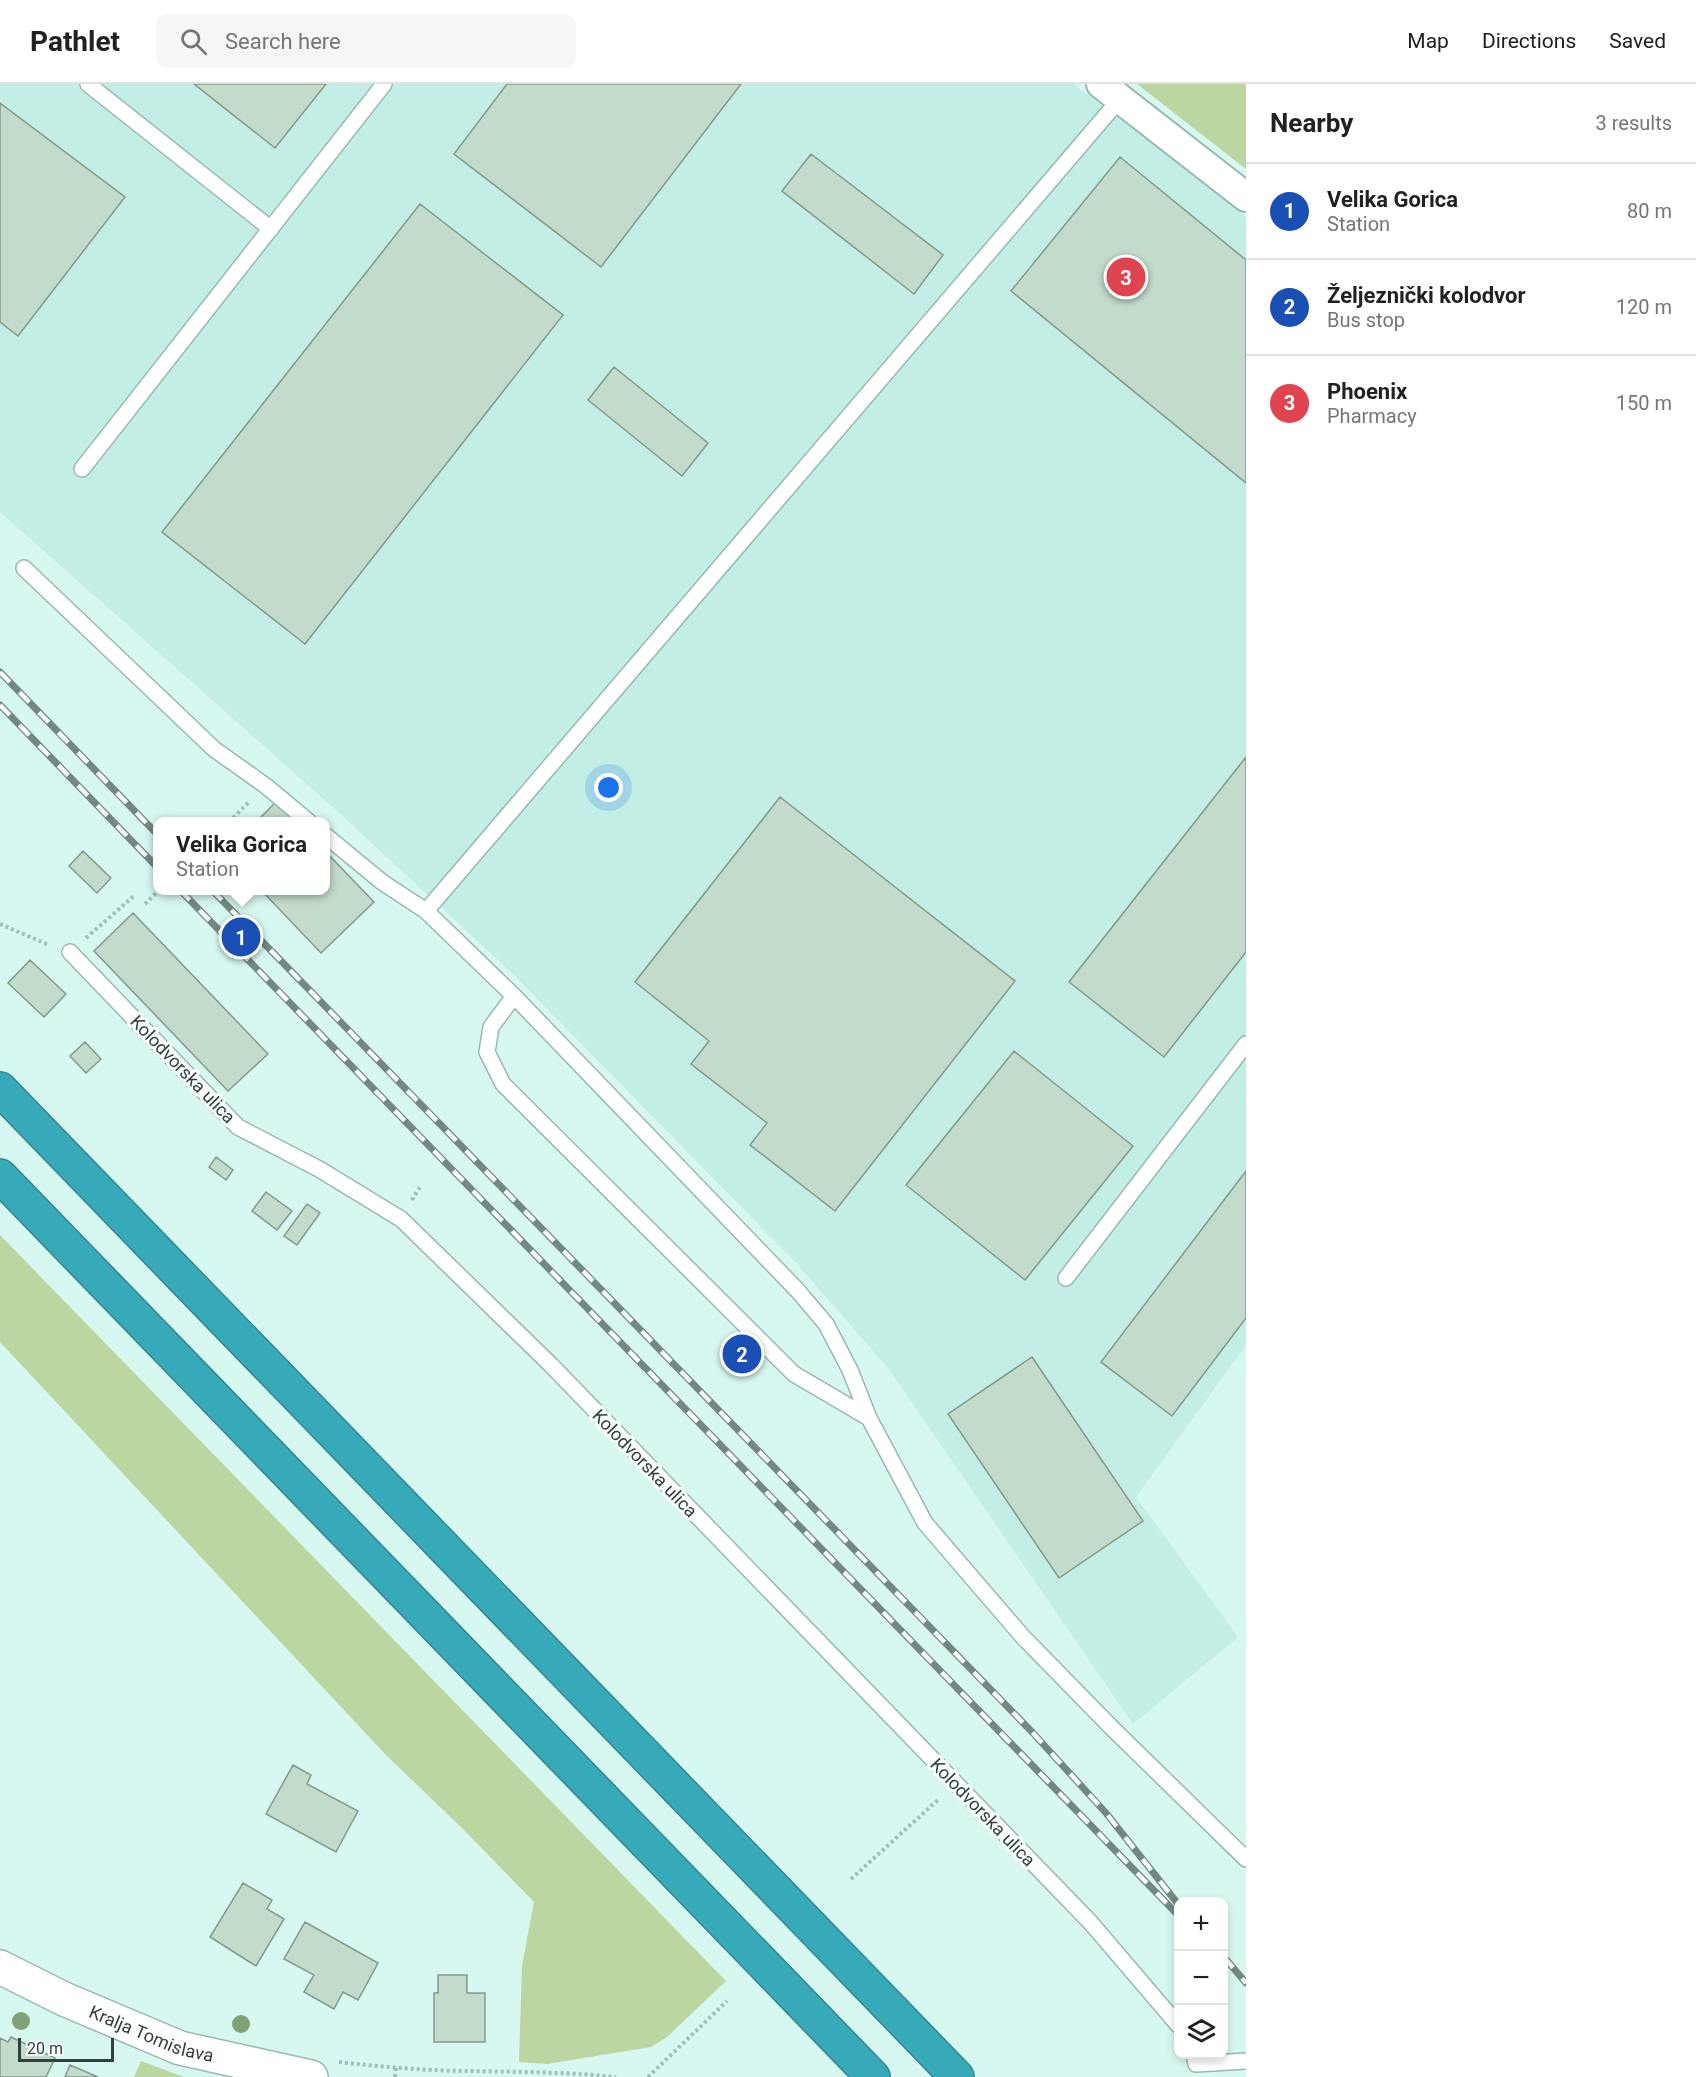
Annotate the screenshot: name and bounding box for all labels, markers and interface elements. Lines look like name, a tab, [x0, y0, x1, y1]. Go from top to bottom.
search box	[156, 14, 576, 68]
text: Pathlet	[30, 25, 120, 58]
icon: search	[177, 25, 210, 58]
text: Search here	[225, 29, 341, 54]
text: Map	[1407, 29, 1449, 53]
text: Directions	[1482, 29, 1576, 53]
text: Saved	[1609, 29, 1666, 53]
text: Nearby	[1270, 108, 1353, 138]
text: 3 results	[1596, 111, 1672, 135]
text: Velika Gorica	[1327, 187, 1458, 212]
text: 1	[1284, 199, 1295, 223]
text: 80 m	[1627, 199, 1672, 223]
text: Station	[1327, 212, 1390, 236]
pin: 3	[1106, 254, 1146, 300]
text: Željeznički kolodvor	[1327, 283, 1526, 308]
text: 2	[1284, 295, 1295, 319]
text: 120 m	[1616, 295, 1672, 319]
text: Bus stop	[1327, 308, 1405, 332]
text: Phoenix	[1327, 379, 1407, 404]
text: 3	[1284, 391, 1295, 415]
text: 150 m	[1616, 391, 1672, 415]
text: Pharmacy	[1327, 404, 1417, 428]
your location	[594, 773, 623, 802]
popup	[153, 817, 330, 895]
text: Velika Gorica	[176, 832, 307, 857]
text: Station	[176, 857, 239, 881]
pin: 1	[222, 914, 260, 960]
street label: Kolodvorska ulica	[126, 1011, 240, 1127]
pin: 2	[722, 1332, 762, 1376]
street label: Kolodvorska ulica	[588, 1405, 702, 1521]
street label: Kolodvorska ulica	[926, 1754, 1040, 1870]
map controls	[1174, 1897, 1228, 2059]
button: +	[1174, 1897, 1228, 1951]
button: −	[1174, 1951, 1228, 2005]
street label: Kralja Tomislava	[86, 2000, 216, 2066]
button: layers	[1174, 2005, 1228, 2059]
scale bar	[18, 2035, 114, 2062]
text: 20 m	[27, 2039, 63, 2058]

